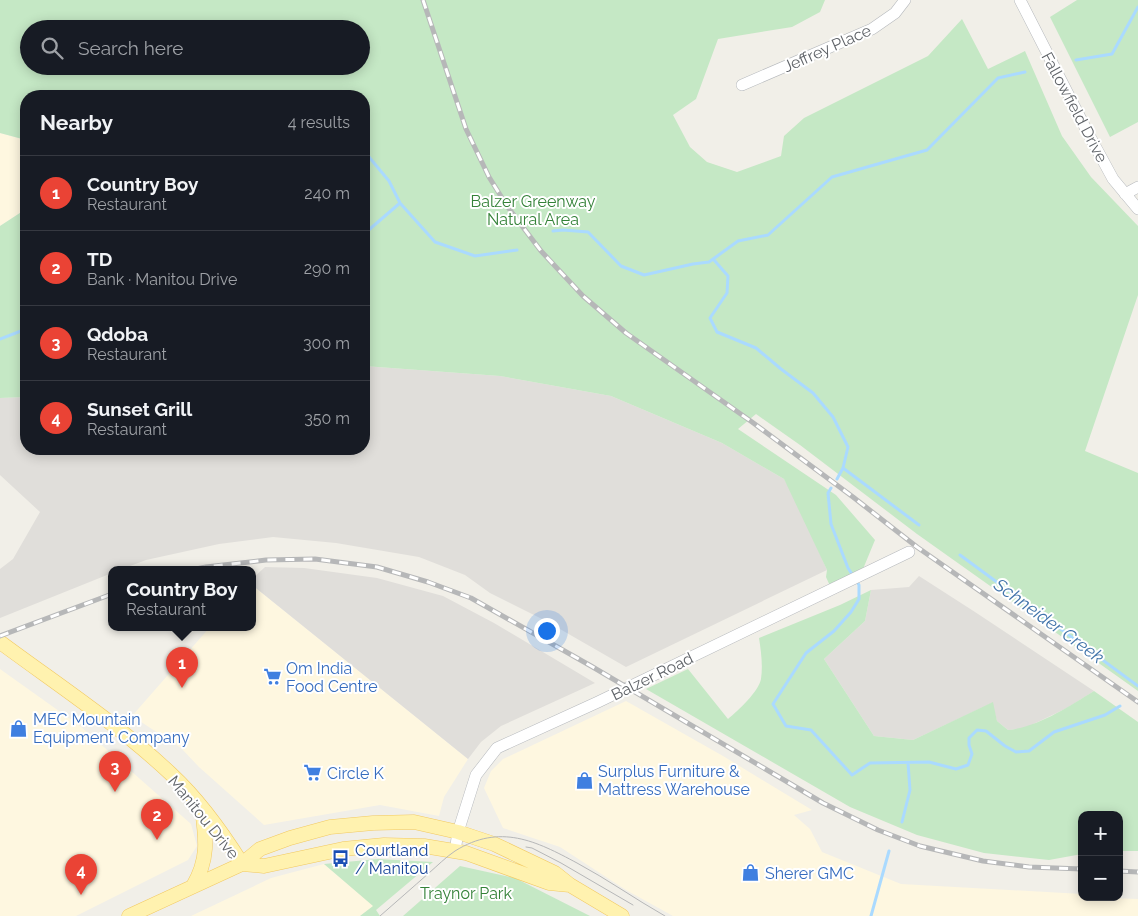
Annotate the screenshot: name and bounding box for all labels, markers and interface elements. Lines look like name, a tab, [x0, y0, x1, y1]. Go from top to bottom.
search box	[20, 20, 370, 75]
street label: Jeffrey Place	[780, 21, 874, 76]
icon: search	[38, 34, 66, 62]
text: Search here	[78, 37, 184, 59]
street label: Fallowfield Drive	[1038, 49, 1112, 166]
text: Nearby	[40, 110, 113, 135]
text: 4 results	[288, 113, 350, 132]
text: Country Boy	[87, 173, 198, 195]
text: 1	[52, 184, 60, 203]
text: 240 m	[304, 184, 350, 203]
park label: Balzer Greenway Natural Area	[471, 192, 596, 229]
text: Restaurant	[87, 195, 167, 214]
text: TD	[87, 248, 112, 270]
text: 2	[51, 259, 61, 278]
text: 290 m	[304, 259, 350, 278]
text: Bank · Manitou Drive	[87, 270, 237, 289]
text: Qdoba	[87, 323, 148, 345]
text: 3	[52, 334, 60, 353]
text: 300 m	[303, 334, 350, 353]
text: Restaurant	[87, 345, 167, 364]
text: Sunset Grill	[87, 398, 192, 420]
text: 4	[51, 409, 61, 428]
text: 350 m	[304, 409, 350, 428]
text: Restaurant	[87, 420, 167, 439]
popup	[108, 566, 256, 631]
water label: Schneider Creek	[989, 573, 1109, 668]
text: Country Boy	[126, 578, 238, 600]
text: Restaurant	[126, 600, 206, 619]
your location	[534, 618, 560, 644]
pin: 1	[166, 647, 198, 688]
street label: Balzer Road	[608, 648, 696, 704]
place label: Om India Food Centre	[286, 659, 378, 696]
supermarket icon: Om India Food Centre	[262, 667, 282, 687]
place label: MEC Mountain Equipment Company	[33, 710, 190, 747]
shop icon: MEC Mountain Equipment Company	[9, 718, 29, 738]
pin: 3	[99, 751, 131, 792]
place label: Surplus Furniture & Mattress Warehouse	[598, 762, 750, 799]
supermarket icon: Circle K	[303, 763, 323, 783]
place label: Circle K	[327, 764, 384, 783]
shop icon: Surplus Furniture & Mattress Warehouse	[574, 770, 594, 790]
street label: Manitou Drive	[164, 772, 243, 863]
pin: 2	[141, 799, 173, 840]
map controls	[1078, 811, 1123, 901]
button: +	[1078, 811, 1123, 856]
place label: Courtland / Manitou	[355, 841, 428, 878]
bus stop icon: Courtland / Manitou	[331, 849, 351, 869]
pin: 4	[65, 854, 97, 895]
button: −	[1078, 856, 1123, 901]
shop icon: Sherer GMC	[741, 863, 761, 883]
place label: Sherer GMC	[765, 864, 854, 883]
park label: Traynor Park	[420, 884, 512, 903]

